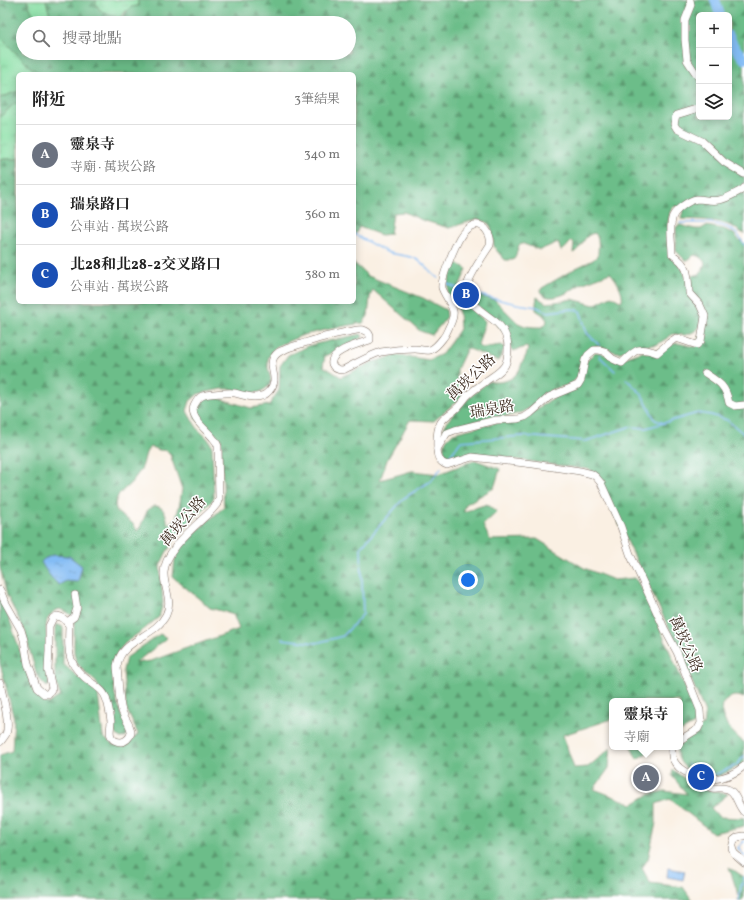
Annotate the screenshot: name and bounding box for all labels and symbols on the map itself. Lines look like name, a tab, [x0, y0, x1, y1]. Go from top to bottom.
pin: B	[453, 280, 479, 310]
street label: 萬崁公路	[443, 350, 501, 406]
street label: 瑞泉路	[468, 396, 516, 425]
street label: 萬崁公路	[157, 492, 212, 552]
your location	[458, 570, 478, 590]
street label: 萬崁公路	[663, 613, 706, 676]
pin: C	[688, 762, 714, 792]
pin: A	[633, 763, 659, 793]

